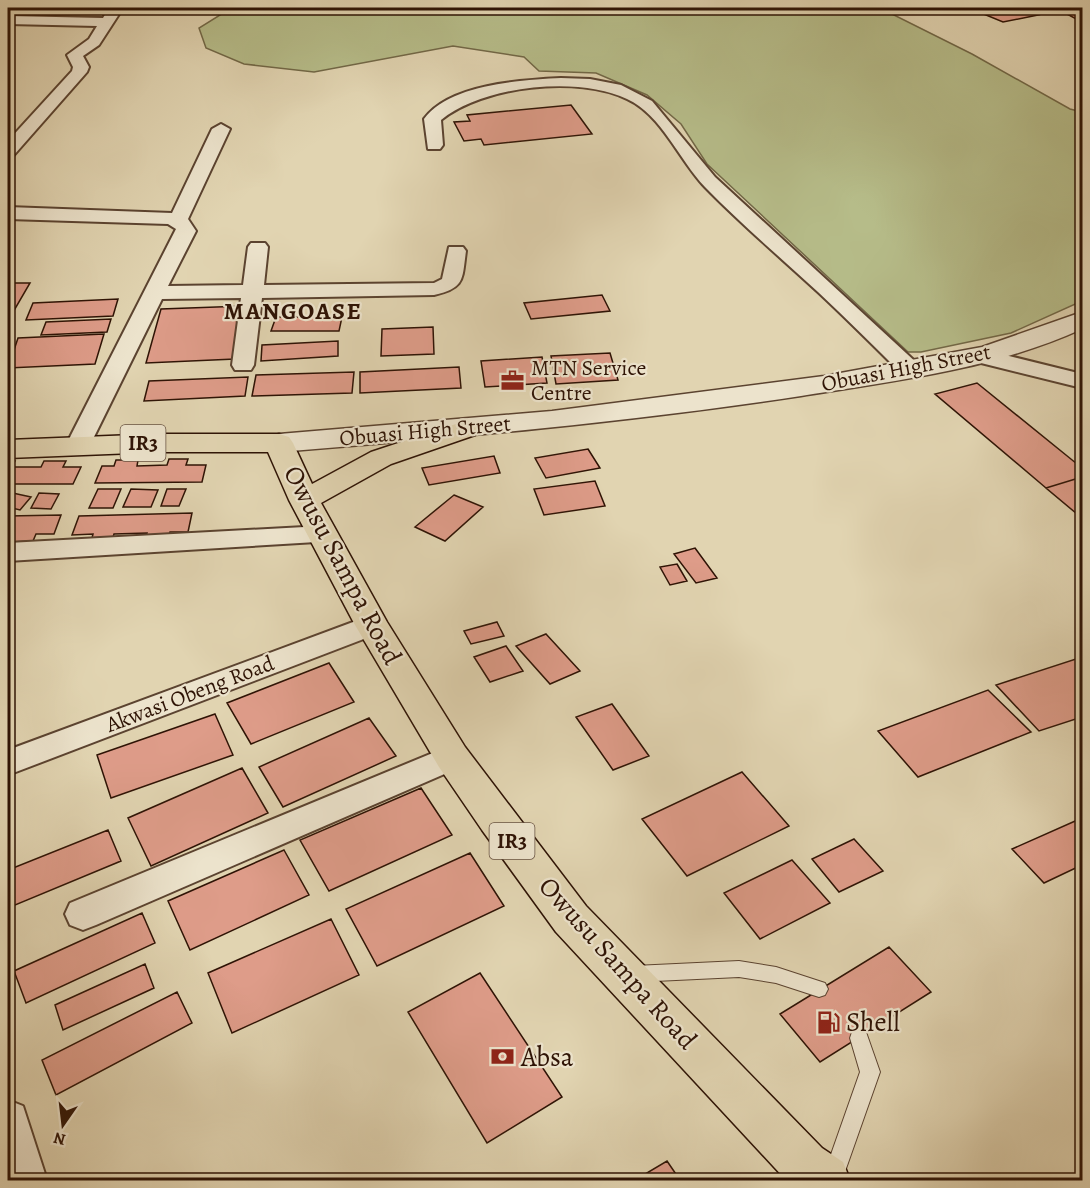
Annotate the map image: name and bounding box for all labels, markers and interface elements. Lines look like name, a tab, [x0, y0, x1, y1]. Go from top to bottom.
district label: MANGOASE	[224, 295, 362, 327]
street label: Obuasi High Street	[819, 337, 993, 399]
place label: MTN Service Centre	[531, 353, 646, 408]
office icon: MTN Service Centre	[500, 368, 526, 394]
street label: Obuasi High Street	[338, 409, 512, 453]
road number: IR3	[120, 425, 166, 461]
street label: Owusu Sampa Road	[275, 459, 411, 671]
street label: Akwasi Obeng Road	[101, 648, 278, 740]
road number: IR3	[490, 823, 534, 859]
street label: Owusu Sampa Road	[531, 869, 706, 1057]
place label: Shell	[846, 1004, 900, 1040]
fuel station icon: Shell	[815, 1009, 841, 1035]
place label: Absa	[520, 1039, 574, 1075]
bank icon: Absa	[490, 1044, 516, 1070]
north arrow	[33, 1095, 93, 1155]
text: N	[51, 1126, 68, 1151]

